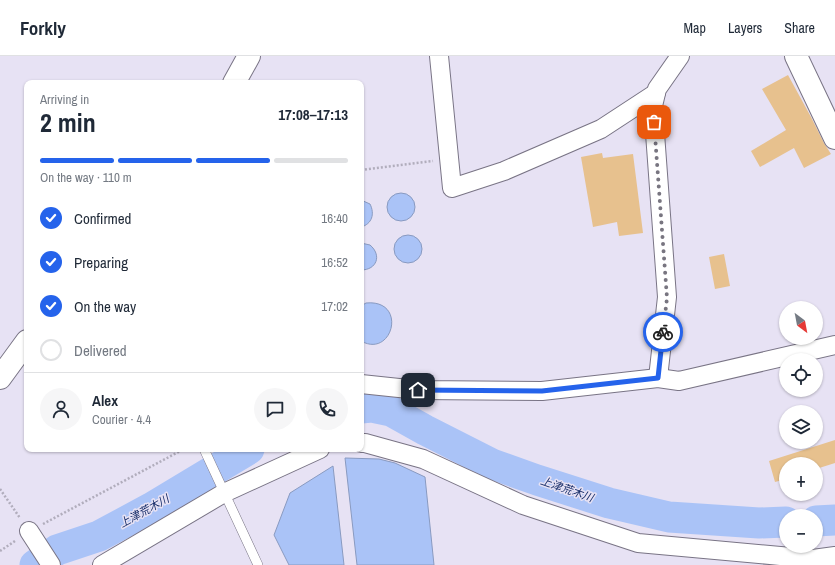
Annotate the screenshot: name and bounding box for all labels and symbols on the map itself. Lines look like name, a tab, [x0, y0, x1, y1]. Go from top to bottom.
pin	[637, 105, 671, 139]
north arrow	[779, 301, 823, 345]
courier	[643, 312, 683, 352]
pin	[401, 373, 435, 407]
water label: 上津荒木川	[539, 473, 596, 505]
water label: 上津荒木川	[117, 491, 172, 530]

